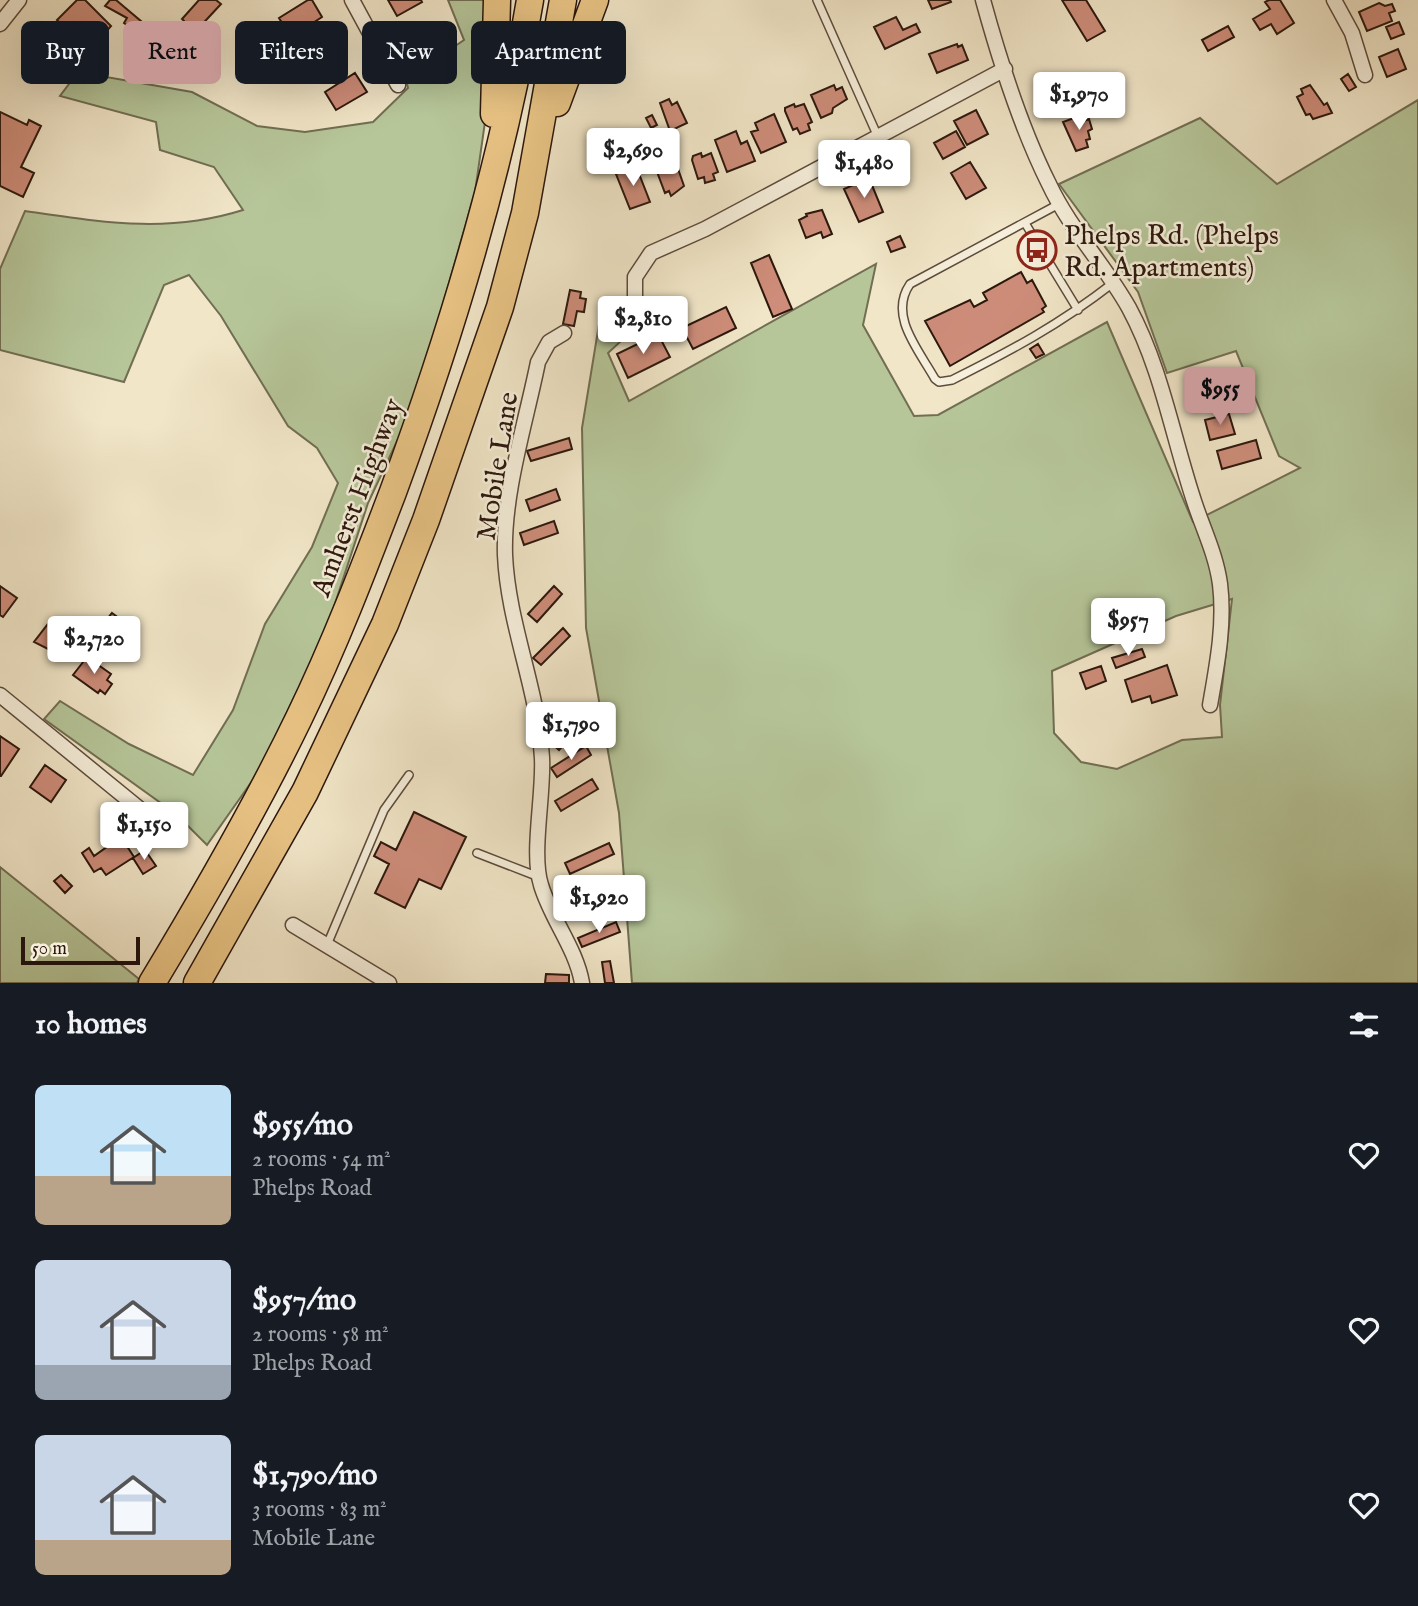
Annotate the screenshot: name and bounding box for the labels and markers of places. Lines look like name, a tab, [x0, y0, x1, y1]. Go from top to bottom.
pin: $1,970	[1022, 72, 1136, 132]
pin: $2,690	[576, 128, 690, 188]
pin: $1,480	[807, 140, 921, 200]
place label: Phelps Rd. (Phelps Rd. Apartments)	[1064, 219, 1279, 286]
bus stop icon: Phelps Rd. (Phelps Rd. Apartments)	[1016, 229, 1058, 271]
pin: $2,810	[586, 296, 700, 356]
pin: $955	[1179, 368, 1261, 427]
pin: $957	[1087, 598, 1169, 658]
pin: $2,720	[37, 616, 151, 676]
pin: $1,790	[514, 702, 628, 762]
pin: $1,150	[87, 802, 201, 862]
pin: $1,920	[542, 876, 656, 935]

